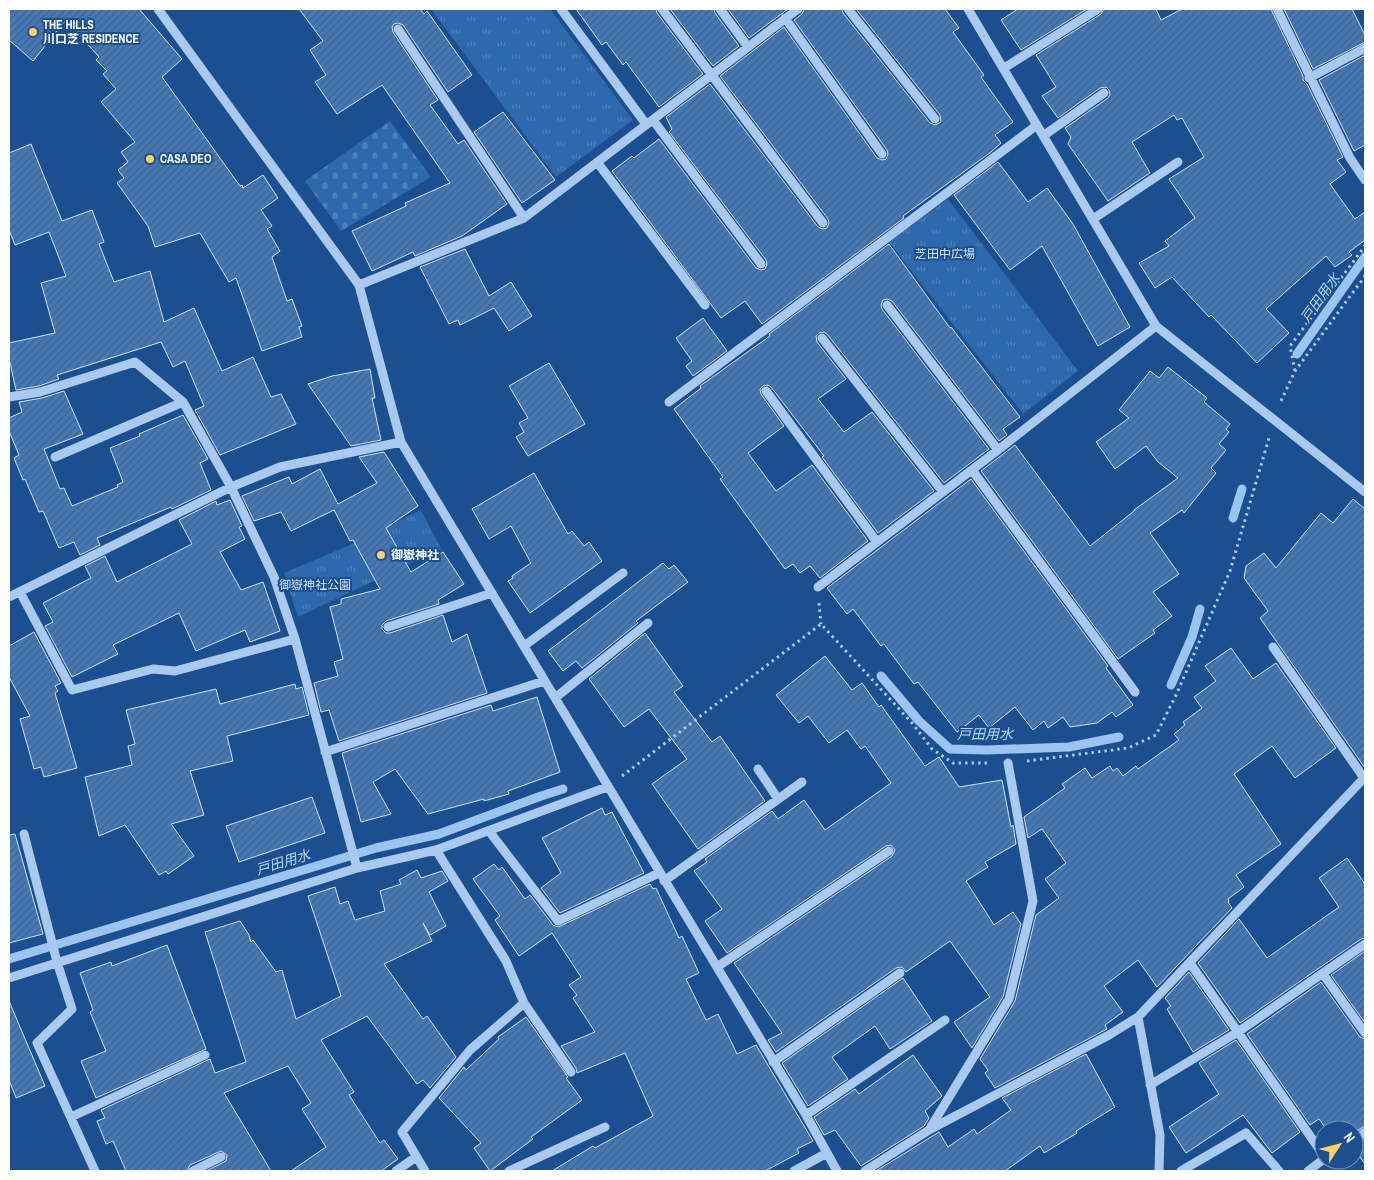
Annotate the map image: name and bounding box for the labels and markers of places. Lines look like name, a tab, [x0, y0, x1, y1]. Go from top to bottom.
place label: THE HILLS 川口芝 RESIDENCE	[43, 17, 140, 47]
marker: THE HILLS 川口芝 RESIDENCE	[27, 26, 39, 38]
place label: CASA DEO	[160, 151, 212, 167]
marker: CASA DEO	[144, 153, 156, 165]
place label: 御嶽神社	[391, 547, 439, 563]
marker: 御嶽神社	[375, 549, 387, 561]

